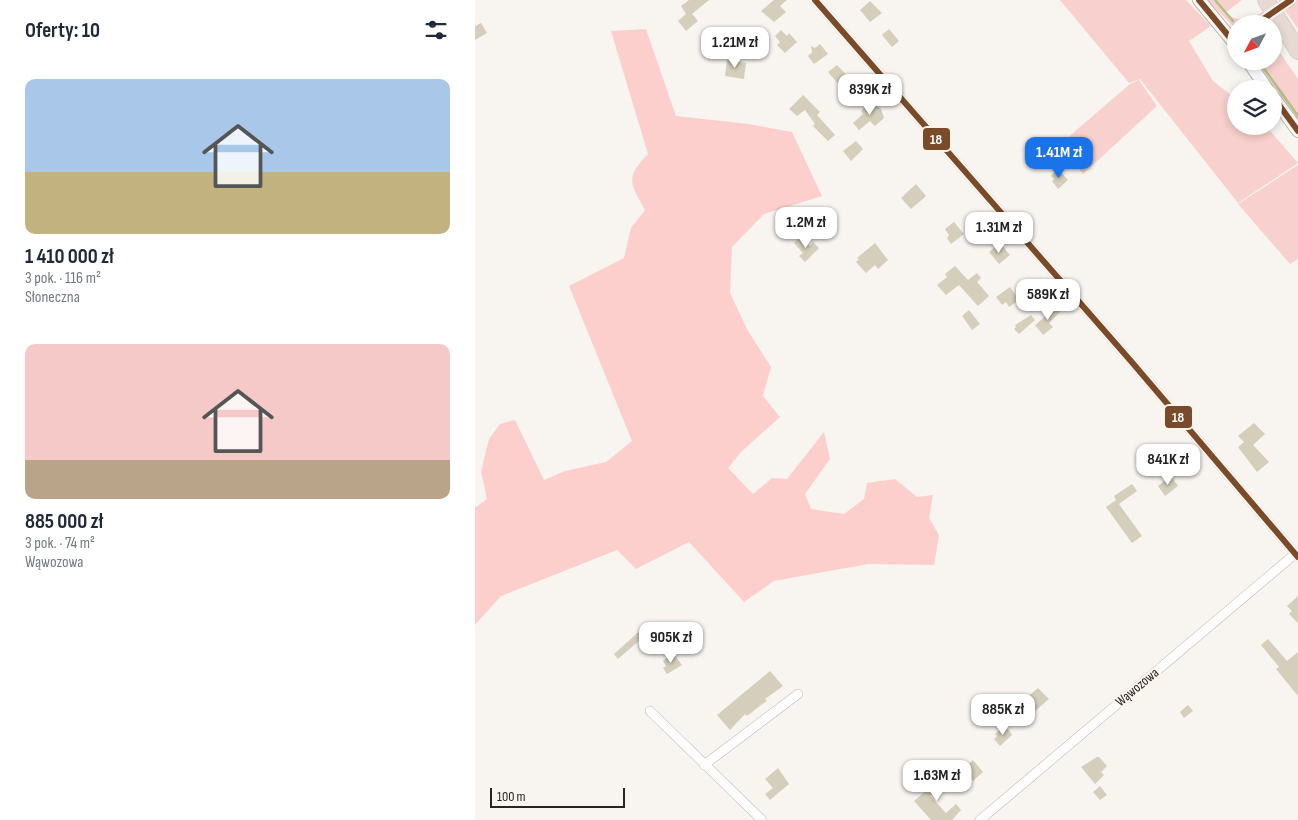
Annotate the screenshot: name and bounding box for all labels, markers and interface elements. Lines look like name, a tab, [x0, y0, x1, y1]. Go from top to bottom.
north arrow	[1227, 15, 1283, 70]
map controls	[1227, 15, 1282, 135]
icon: filters	[422, 16, 450, 44]
text: Oferty: 10	[25, 18, 100, 43]
pin: 1.21M zł	[683, 27, 787, 69]
text: 1.21M zł	[712, 33, 758, 52]
pin: 839K zł	[824, 74, 916, 116]
text: 839K zł	[849, 80, 891, 99]
button: layers	[1227, 80, 1282, 135]
icon: home	[193, 111, 283, 201]
line badge: 18	[922, 127, 951, 151]
text: 18	[930, 131, 942, 148]
pin: 1.41M zł	[1007, 136, 1111, 179]
text: 1.41M zł	[1036, 143, 1082, 162]
pin: 1.2M zł	[760, 206, 852, 249]
pin: 1.31M zł	[947, 212, 1051, 254]
text: 1.2M zł	[786, 213, 826, 232]
text: 1.31M zł	[976, 218, 1022, 237]
text: 1 410 000 zł	[25, 244, 113, 269]
text: 3 pok. · 116 m²	[25, 269, 101, 288]
pin: 589K zł	[1002, 278, 1094, 321]
text: 589K zł	[1027, 285, 1069, 304]
text: Słoneczna	[25, 288, 80, 307]
icon: home	[193, 376, 283, 466]
line badge: 18	[1164, 405, 1193, 429]
text: 18	[1172, 409, 1184, 426]
pin: 841K zł	[1122, 444, 1214, 486]
text: 841K zł	[1147, 450, 1189, 469]
text: 885 000 zł	[25, 509, 103, 534]
text: 3 pok. · 74 m²	[25, 534, 95, 553]
text: Wąwozowa	[25, 553, 84, 572]
pin: 905K zł	[625, 622, 717, 664]
text: 905K zł	[650, 628, 692, 647]
street label: Wąwozowa	[1112, 664, 1162, 710]
pin: 885K zł	[957, 694, 1049, 736]
text: 885K zł	[982, 700, 1024, 719]
pin: 1.63M zł	[885, 760, 989, 802]
text: 1.63M zł	[914, 766, 960, 785]
scale bar	[490, 785, 625, 808]
text: 100 m	[497, 788, 526, 805]

